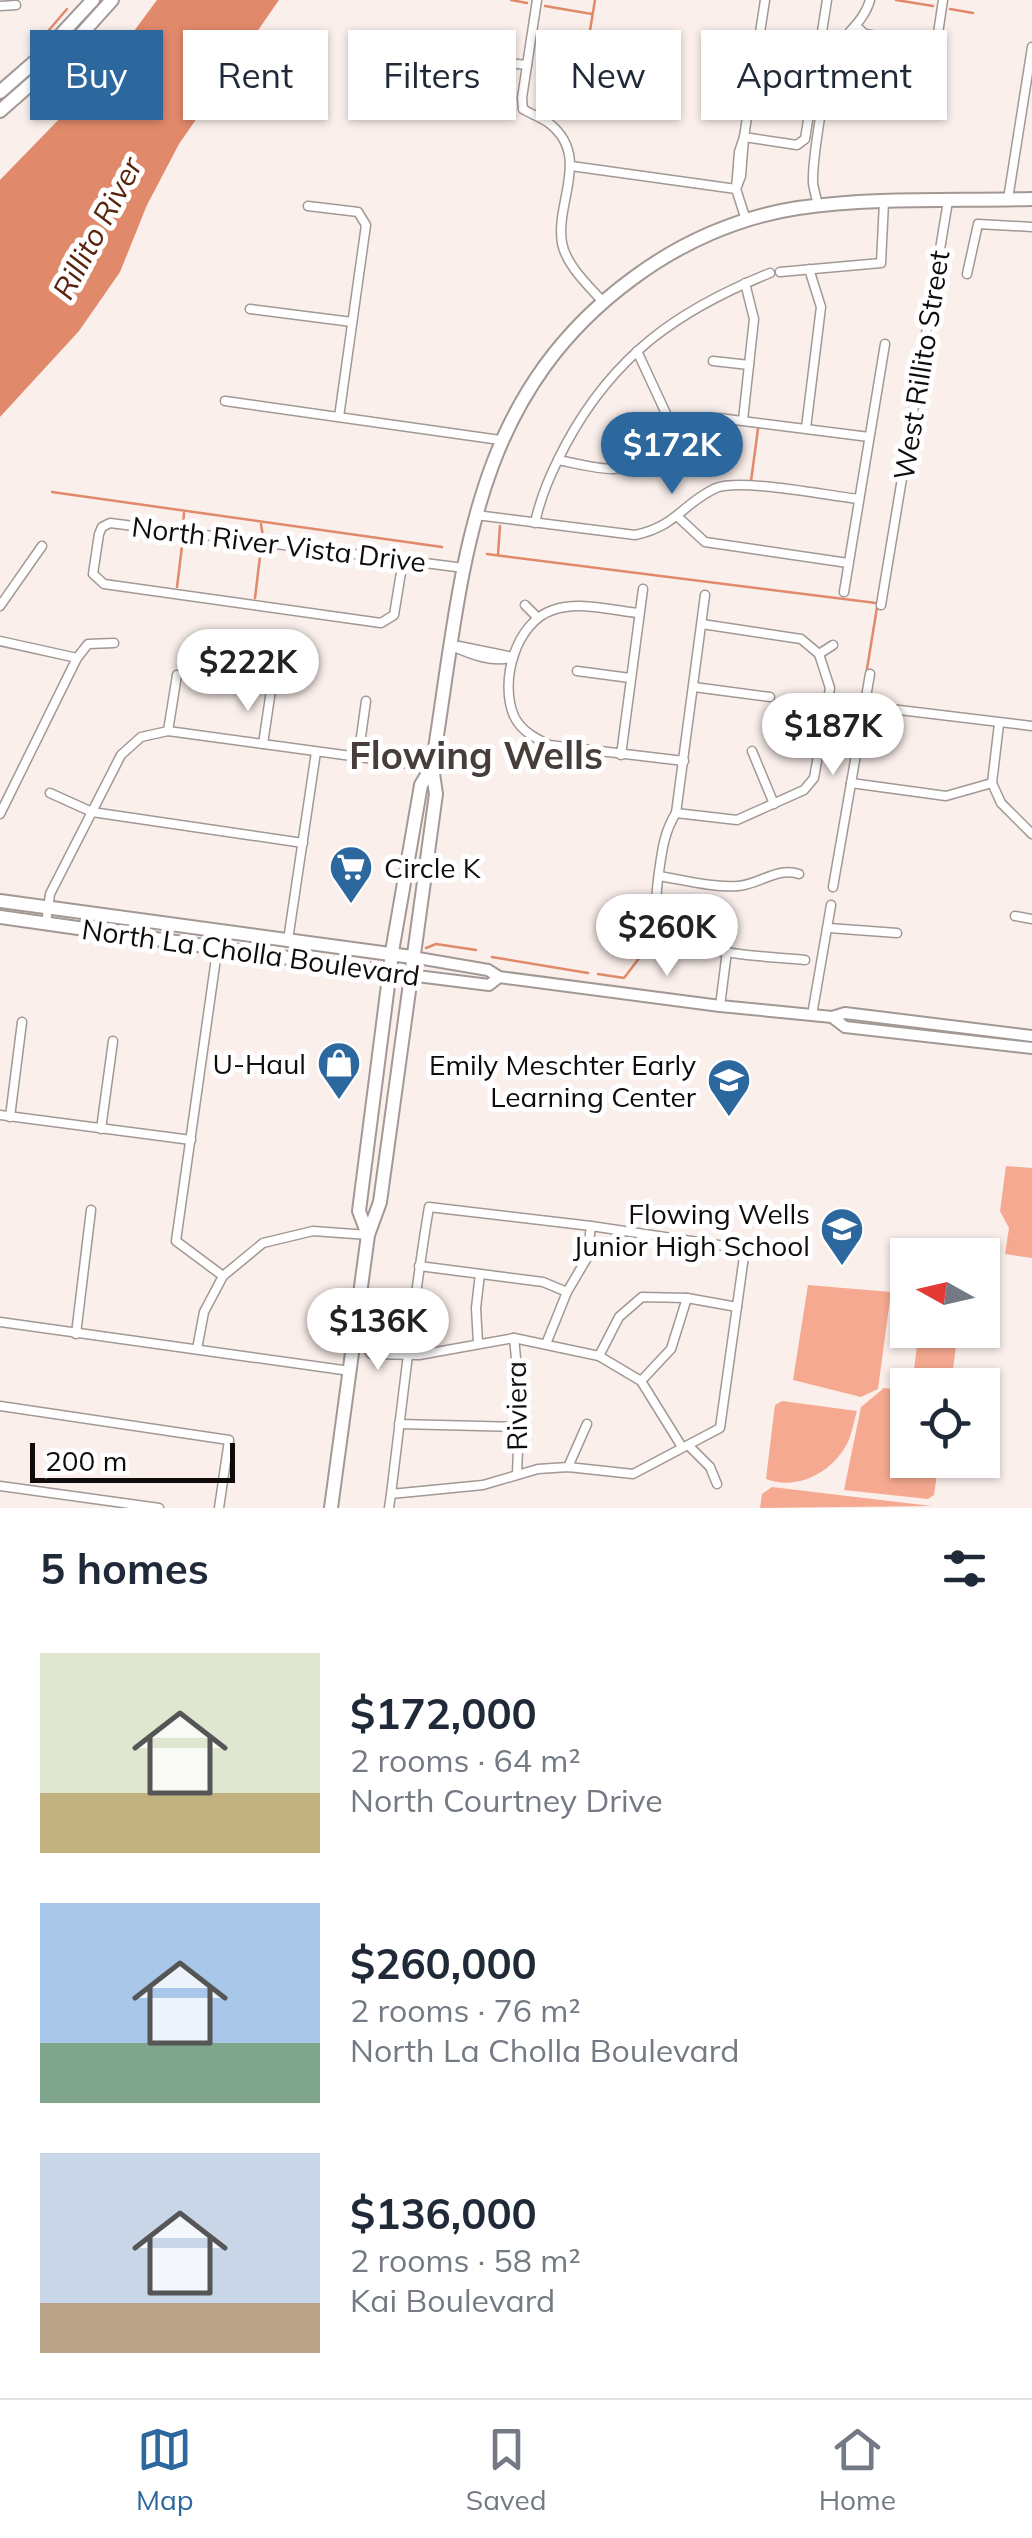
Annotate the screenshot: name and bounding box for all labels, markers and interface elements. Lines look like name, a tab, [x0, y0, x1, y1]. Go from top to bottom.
chip: Buy	[30, 30, 163, 120]
chip: Rent	[183, 30, 328, 120]
chip: Filters	[348, 30, 516, 120]
chip: New	[536, 30, 681, 120]
chip: Apartment	[701, 30, 947, 120]
water label: Rillito River	[44, 149, 151, 306]
street label: West Rillito Street	[886, 247, 956, 482]
pin: $172K	[602, 412, 742, 497]
text: $172K	[623, 424, 721, 464]
street label: North River Vista Drive	[130, 509, 428, 579]
pin: $222K	[178, 629, 318, 714]
text: $222K	[199, 641, 297, 681]
pin: $187K	[763, 693, 903, 778]
text: $187K	[784, 705, 882, 745]
district label: Flowing Wells	[349, 731, 603, 779]
supermarket icon: Circle K	[328, 844, 374, 905]
place label: Circle K	[384, 850, 482, 885]
pin: $260K	[597, 894, 737, 979]
text: $260K	[618, 906, 716, 946]
street label: North La Cholla Boulevard	[80, 911, 422, 993]
shop icon: U-Haul	[316, 1040, 362, 1101]
place label: U-Haul	[213, 1046, 306, 1081]
place label: Emily Meschter Early Learning Center	[429, 1047, 697, 1114]
school or university icon: Emily Meschter Early Learning Center	[706, 1057, 752, 1118]
place label: Flowing Wells Junior High School	[573, 1196, 810, 1263]
school or university icon: Flowing Wells Junior High School	[819, 1206, 865, 1267]
north arrow	[890, 1238, 1000, 1348]
map controls	[890, 1238, 1000, 1478]
pin: $136K	[308, 1288, 448, 1373]
text: $136K	[329, 1300, 427, 1340]
street label: Riviera	[498, 1361, 534, 1451]
button: locate	[890, 1368, 1000, 1478]
scale bar	[30, 1438, 235, 1482]
text: 200 m	[45, 1443, 127, 1478]
icon: filters	[937, 1541, 992, 1596]
text: 5 homes	[40, 1542, 209, 1595]
text: $172,000	[350, 1687, 537, 1740]
icon: home	[120, 1693, 240, 1813]
text: 2 rooms · 64 m²	[350, 1740, 581, 1780]
text: North Courtney Drive	[350, 1780, 663, 1820]
text: $260,000	[350, 1937, 537, 1990]
icon: home	[120, 1943, 240, 2063]
text: 2 rooms · 76 m²	[350, 1990, 581, 2030]
text: North La Cholla Boulevard	[350, 2030, 739, 2070]
text: $136,000	[350, 2187, 537, 2240]
icon: home	[120, 2193, 240, 2313]
text: 2 rooms · 58 m²	[350, 2240, 581, 2280]
text: Kai Boulevard	[350, 2280, 555, 2320]
tab: Map	[136, 2422, 194, 2517]
tab: Saved	[466, 2422, 547, 2517]
tab: Home	[819, 2422, 896, 2517]

